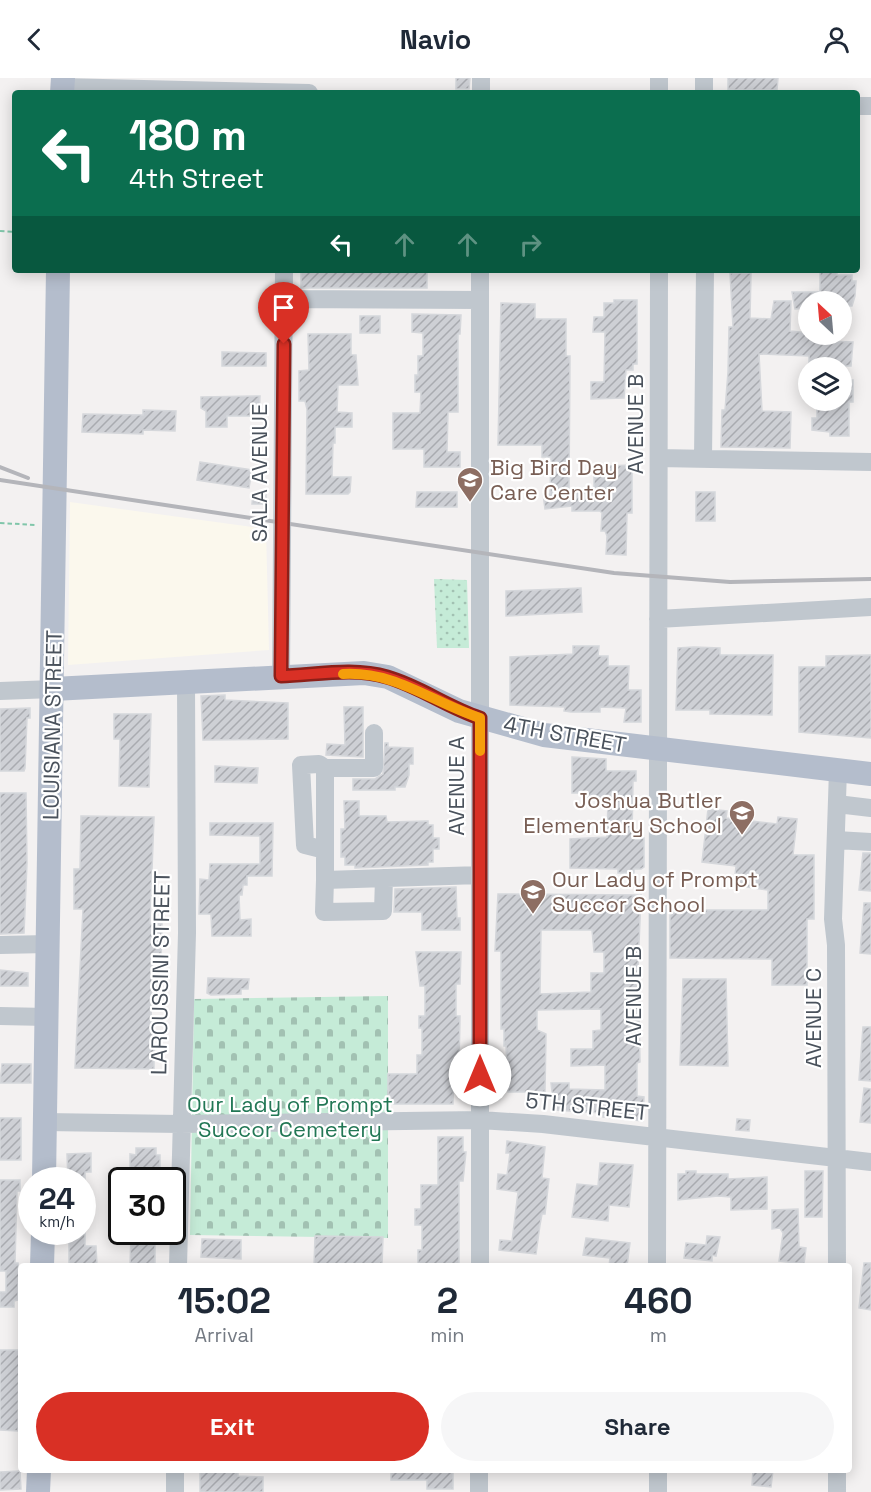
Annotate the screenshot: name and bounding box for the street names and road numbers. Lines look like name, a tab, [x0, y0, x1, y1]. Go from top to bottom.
street label: AVENUE B	[621, 374, 649, 474]
street label: SALA AVENUE	[245, 404, 273, 542]
street label: LOUISIANA STREET	[36, 630, 68, 820]
street label: 4TH STREET	[501, 709, 629, 759]
street label: AVENUE A	[442, 736, 470, 836]
street label: LAROUSSINI STREET	[144, 870, 176, 1075]
street label: AVENUE B	[619, 946, 647, 1046]
street label: AVENUE C	[799, 968, 827, 1068]
street label: 5TH STREET	[524, 1086, 650, 1126]

